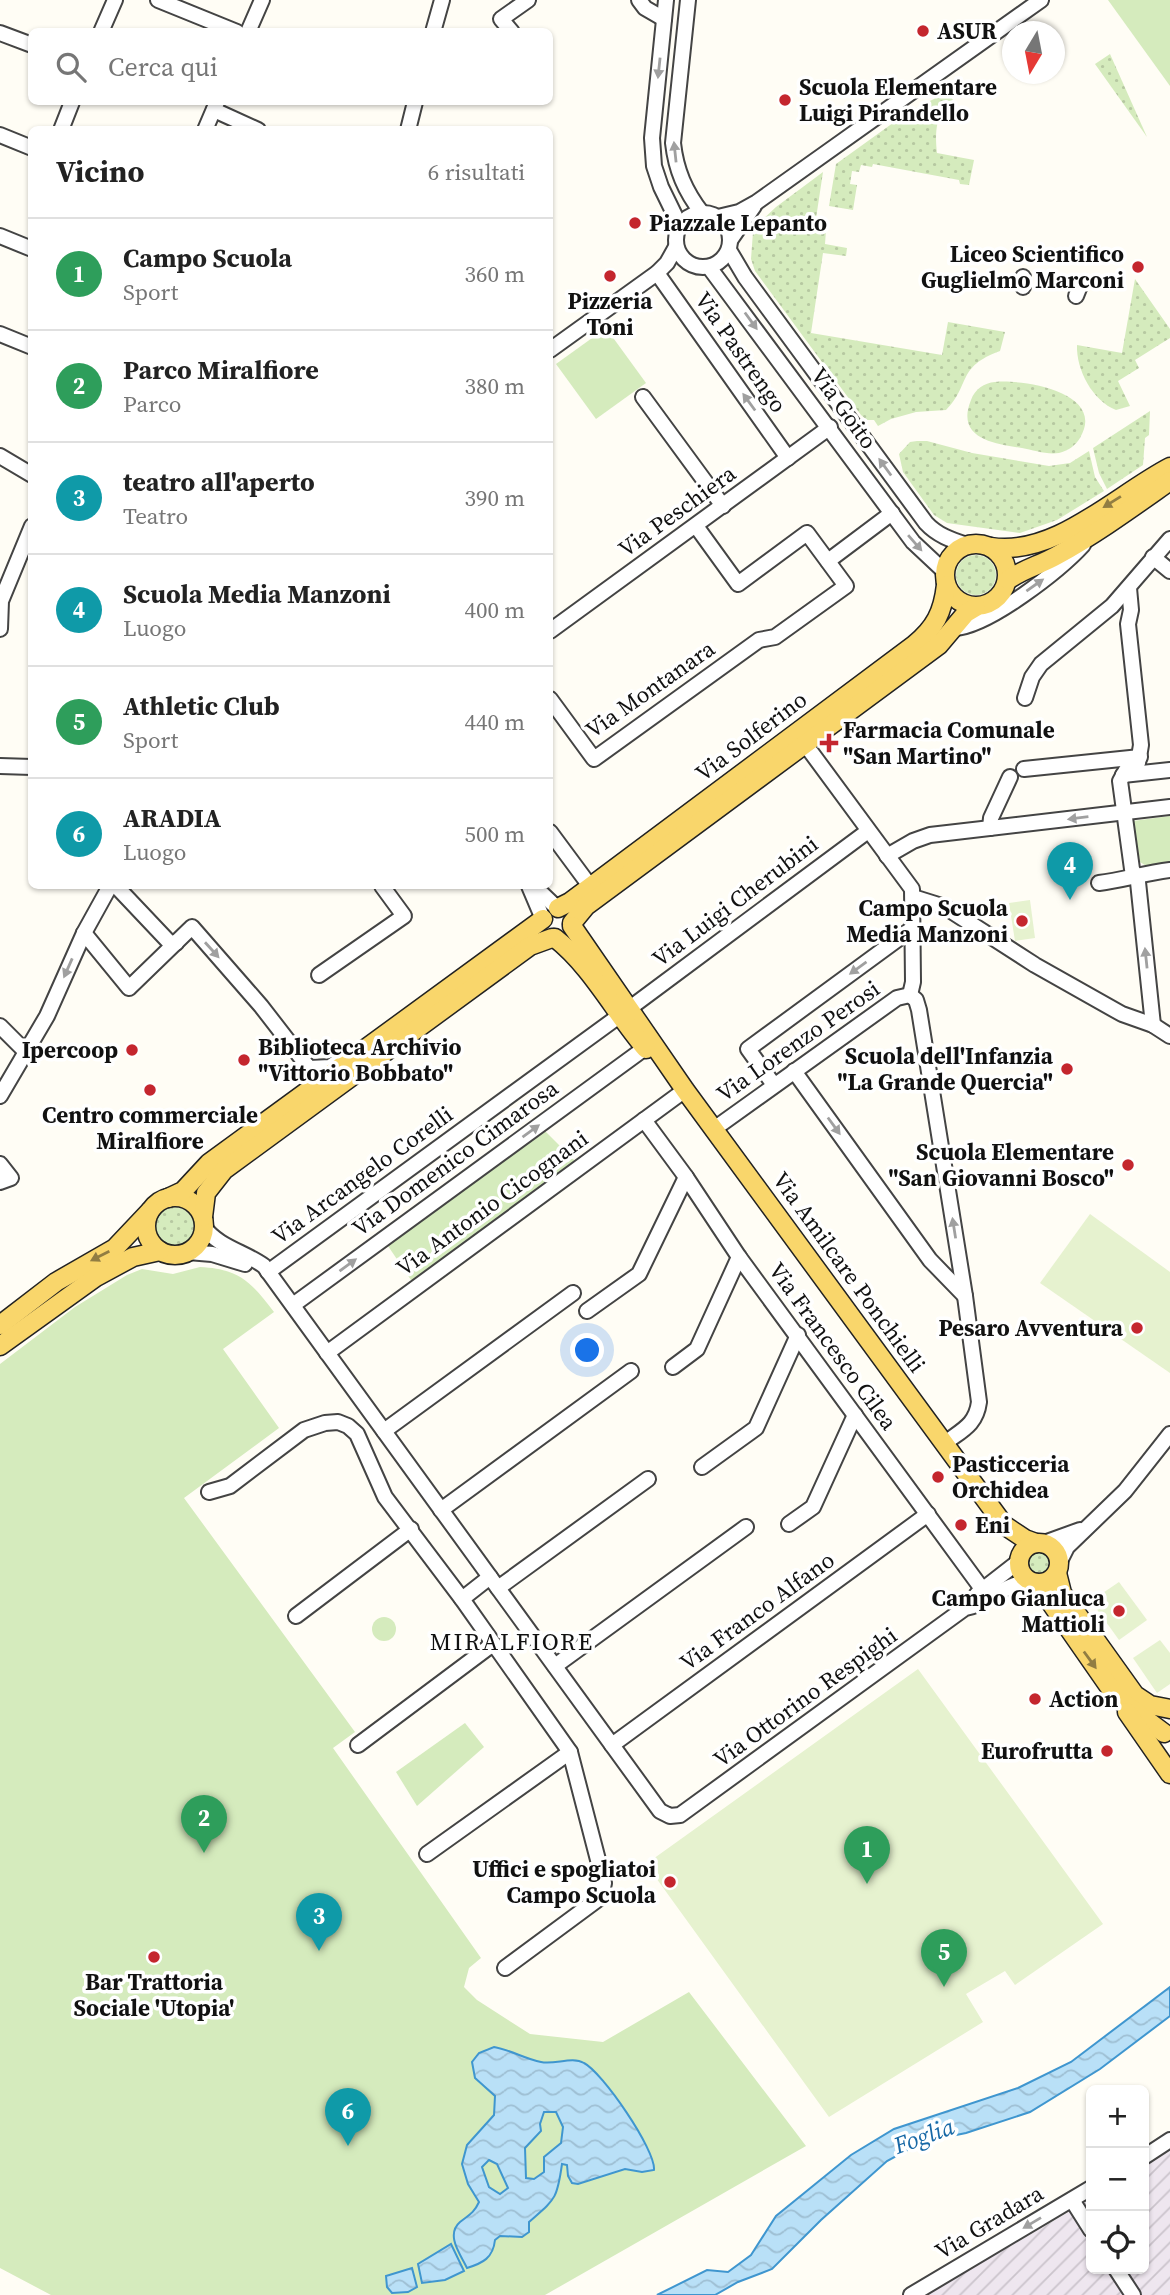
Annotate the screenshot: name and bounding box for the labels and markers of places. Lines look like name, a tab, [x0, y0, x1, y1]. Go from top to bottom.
place label: ASUR	[937, 15, 997, 47]
marker: ASUR	[915, 23, 931, 39]
place label: Scuola Elementare Luigi Pirandello	[799, 71, 997, 129]
marker: Scuola Elementare Luigi Pirandello	[777, 92, 793, 108]
place label: Piazzale Lepanto	[649, 207, 827, 239]
marker: Piazzale Lepanto	[627, 215, 643, 231]
place label: Liceo Scientifico Guglielmo Marconi	[921, 238, 1124, 296]
marker: Liceo Scientifico Guglielmo Marconi	[1130, 259, 1146, 275]
marker: Pizzeria Toni	[602, 268, 618, 284]
place label: Pizzeria Toni	[568, 285, 653, 343]
place label: Farmacia Comunale "San Martino"	[843, 714, 1055, 772]
marker: Farmacia Comunale "San Martino"	[821, 735, 837, 751]
pin: 4	[1047, 842, 1093, 900]
place label: Campo Scuola Media Manzoni	[846, 892, 1009, 950]
marker: Campo Scuola Media Manzoni	[1014, 913, 1030, 929]
place label: Biblioteca Archivio "Vittorio Bobbato"	[258, 1031, 461, 1089]
place label: Ipercoop	[22, 1034, 118, 1066]
place label: Scuola dell'Infanzia "La Grande Quercia"	[837, 1040, 1054, 1098]
marker: Ipercoop	[124, 1042, 140, 1058]
marker: Biblioteca Archivio "Vittorio Bobbato"	[236, 1052, 252, 1068]
marker: Scuola dell'Infanzia "La Grande Quercia"	[1059, 1061, 1075, 1077]
marker: Centro commerciale Miralfiore	[142, 1082, 158, 1098]
place label: Centro commerciale Miralfiore	[42, 1099, 258, 1157]
place label: Scuola Elementare "San Giovanni Bosco"	[888, 1136, 1114, 1194]
marker: Scuola Elementare "San Giovanni Bosco"	[1120, 1157, 1136, 1173]
place label: Pesaro Avventura	[938, 1312, 1124, 1344]
marker: Pesaro Avventura	[1129, 1320, 1145, 1336]
place label: Pasticceria Orchidea	[952, 1448, 1070, 1506]
marker: Pasticceria Orchidea	[930, 1469, 946, 1485]
place label: Eni	[975, 1509, 1010, 1541]
marker: Eni	[953, 1517, 969, 1533]
place label: Campo Gianluca Mattioli	[932, 1582, 1106, 1640]
marker: Campo Gianluca Mattioli	[1111, 1603, 1127, 1619]
place label: Action	[1049, 1683, 1118, 1715]
marker: Action	[1027, 1691, 1043, 1707]
place label: Eurofrutta	[981, 1735, 1094, 1767]
marker: Eurofrutta	[1099, 1743, 1115, 1759]
pin: 2	[181, 1795, 227, 1853]
pin: 1	[844, 1826, 890, 1884]
place label: Uffici e spogliatoi Campo Scuola	[472, 1853, 657, 1911]
marker: Uffici e spogliatoi Campo Scuola	[662, 1874, 678, 1890]
pin: 3	[296, 1893, 342, 1951]
pin: 5	[921, 1929, 967, 1987]
marker: Bar Trattoria Sociale 'Utopia'	[146, 1949, 162, 1965]
place label: Bar Trattoria Sociale 'Utopia'	[74, 1966, 234, 2024]
pin: 6	[325, 2088, 371, 2146]

